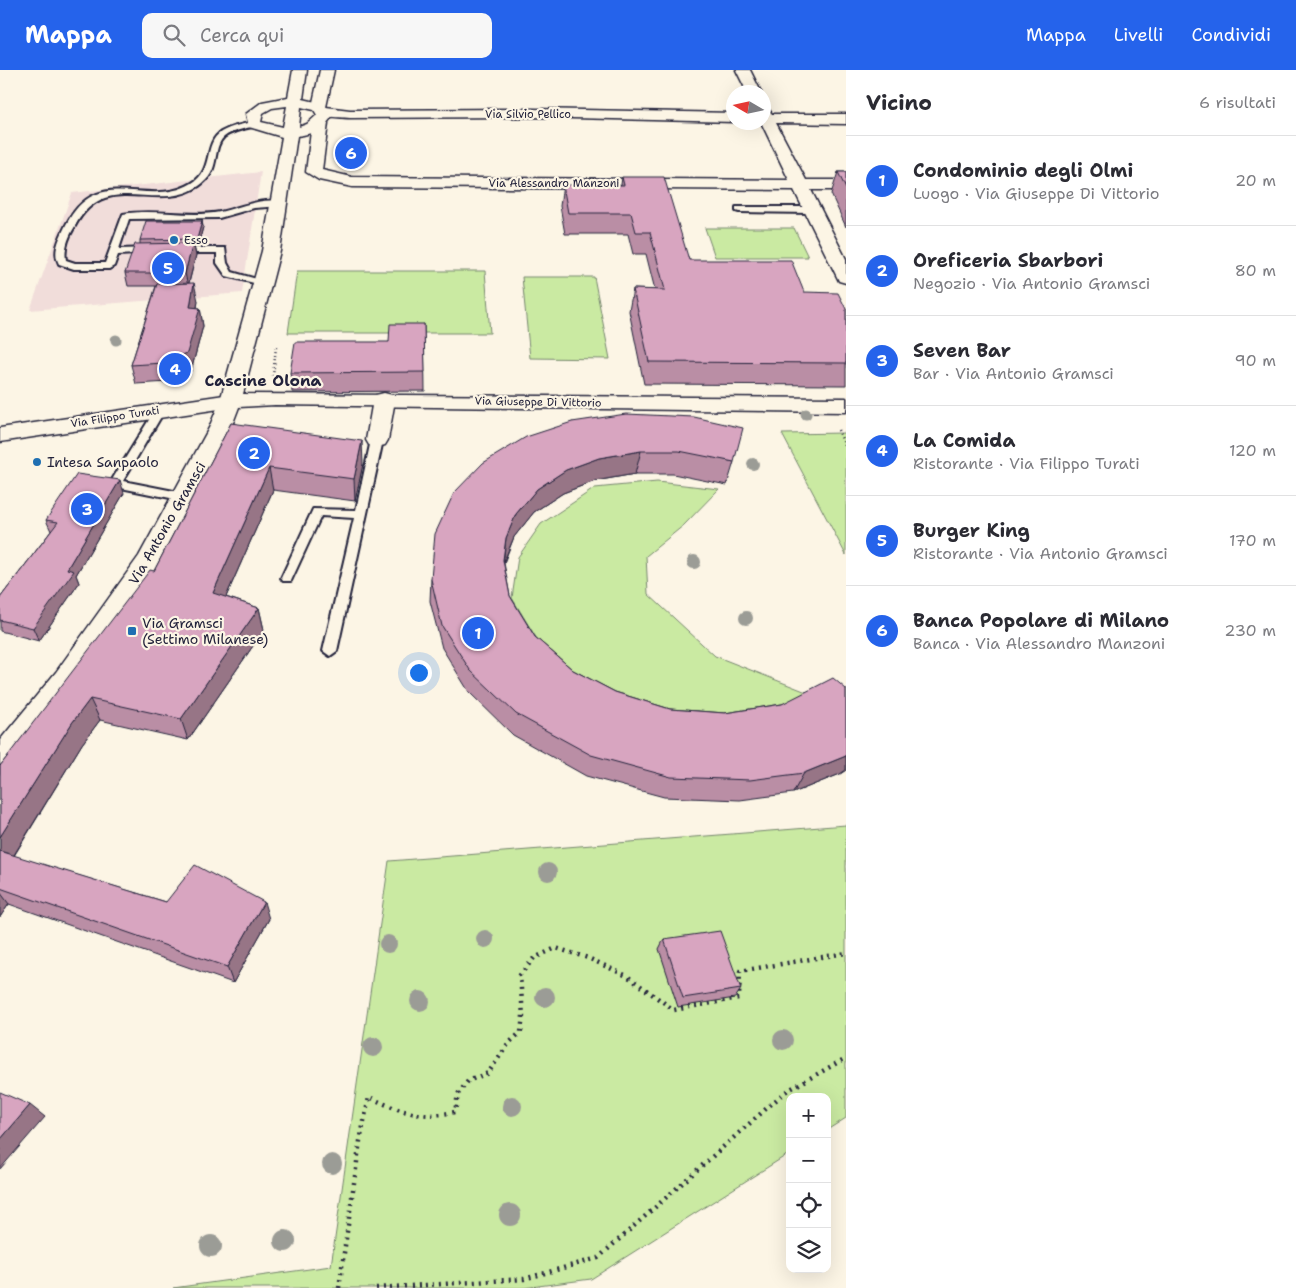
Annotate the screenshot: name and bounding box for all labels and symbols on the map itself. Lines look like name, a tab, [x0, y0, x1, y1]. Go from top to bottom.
north arrow	[726, 85, 771, 130]
street label: Via Silvio Pellico	[485, 107, 571, 122]
pin: 6	[335, 134, 367, 172]
street label: Via Alessandro Manzoni	[489, 176, 619, 191]
place label: Esso	[184, 233, 208, 248]
marker: Esso	[168, 234, 180, 246]
pin: 5	[152, 249, 184, 287]
pin: 4	[159, 350, 191, 388]
district label: Cascine Olona	[205, 370, 322, 391]
street label: Via Giuseppe Di Vittorio	[474, 393, 602, 411]
street label: Via Filippo Turati	[69, 403, 161, 431]
pin: 2	[238, 434, 270, 472]
place label: Intesa Sanpaolo	[47, 453, 159, 471]
marker: Intesa Sanpaolo	[31, 456, 43, 468]
street label: Via Antonio Gramsci	[124, 458, 210, 588]
pin: 3	[71, 490, 103, 528]
place label: Via Gramsci (Settimo Milanese)	[142, 614, 268, 648]
pin: 1	[462, 614, 494, 652]
marker: Via Gramsci (Settimo Milanese)	[126, 625, 138, 637]
your location	[406, 660, 432, 686]

